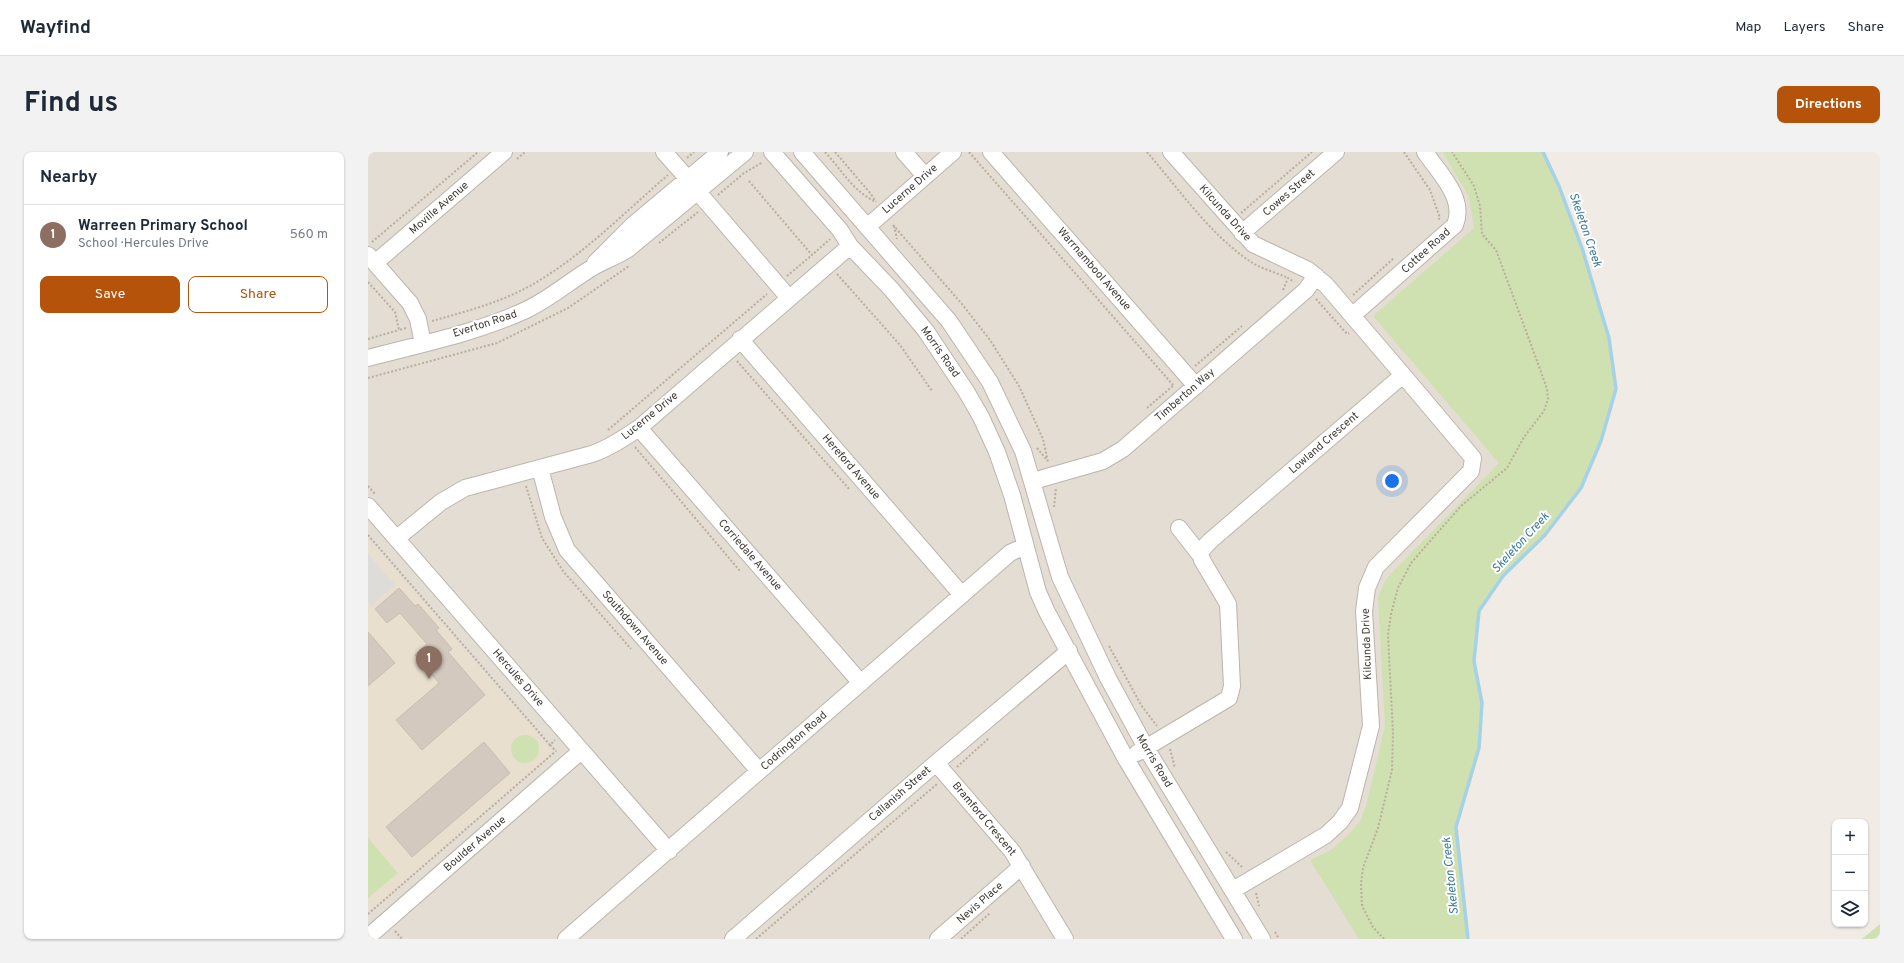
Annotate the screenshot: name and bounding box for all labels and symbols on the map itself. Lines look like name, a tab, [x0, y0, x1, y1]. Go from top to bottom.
street label: Lucerne Drive	[879, 161, 941, 217]
street label: Cowes Street	[1260, 166, 1318, 220]
street label: Moville Avenue	[406, 178, 472, 238]
street label: Kilcunda Drive	[1196, 182, 1254, 244]
water label: Skeleton Creek	[1565, 191, 1606, 270]
street label: Warrnambool Avenue	[1054, 225, 1134, 313]
street label: Cottee Road	[1399, 225, 1453, 277]
street label: Everton Road	[451, 307, 519, 341]
street label: Morris Road	[917, 324, 963, 380]
street label: Timberton Way	[1152, 365, 1218, 425]
street label: Lucerne Drive	[619, 389, 681, 443]
street label: Lowland Crescent	[1286, 409, 1362, 477]
street label: Hereford Avenue	[819, 431, 883, 503]
your location	[1382, 471, 1402, 491]
water label: Skeleton Creek	[1489, 508, 1554, 577]
street label: Corriedale Avenue	[715, 516, 785, 594]
street label: Southdown Avenue	[599, 588, 671, 668]
street label: Kilcunda Drive	[1359, 608, 1375, 680]
pin: 1	[416, 646, 442, 679]
street label: Hercules Drive	[489, 646, 547, 710]
street label: Codrington Road	[758, 708, 830, 774]
street label: Morris Road	[1133, 732, 1175, 790]
street label: Callanish Street	[866, 763, 934, 825]
street label: Bramford Crescent	[949, 779, 1019, 859]
street label: Boulder Avenue	[441, 813, 509, 875]
water label: Skeleton Creek	[1439, 836, 1463, 915]
street label: Nevis Place	[954, 879, 1006, 927]

